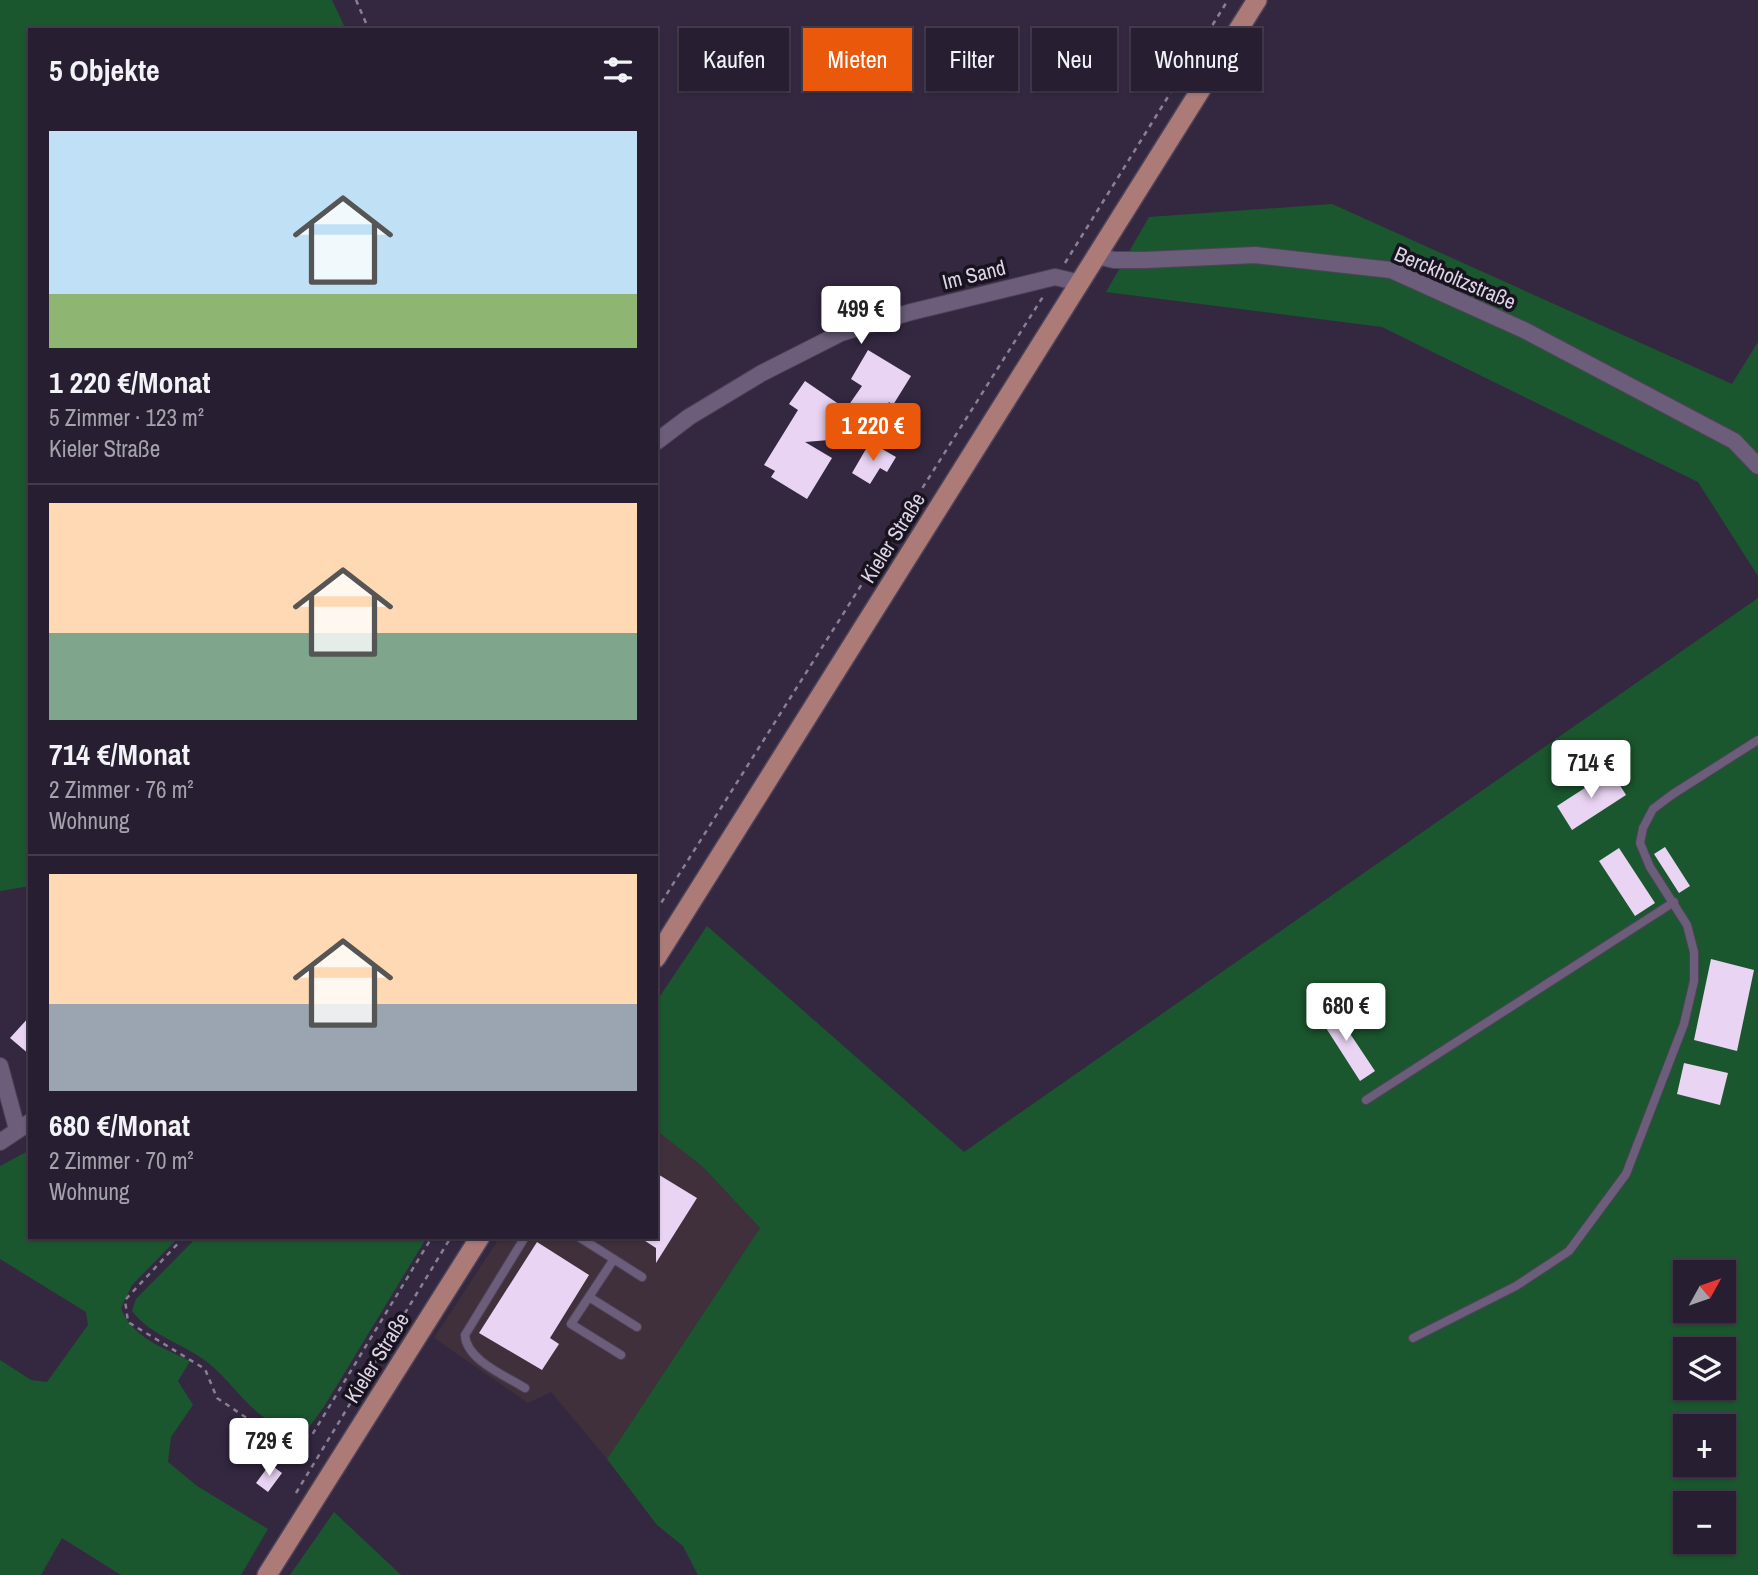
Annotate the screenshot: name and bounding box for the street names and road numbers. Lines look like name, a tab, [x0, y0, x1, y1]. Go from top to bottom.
street label: Berckholtzstraße	[1390, 239, 1520, 316]
street label: Im Sand	[939, 253, 1009, 296]
street label: Kieler Straße	[853, 487, 932, 588]
street label: Kieler Straße	[337, 1307, 416, 1408]

